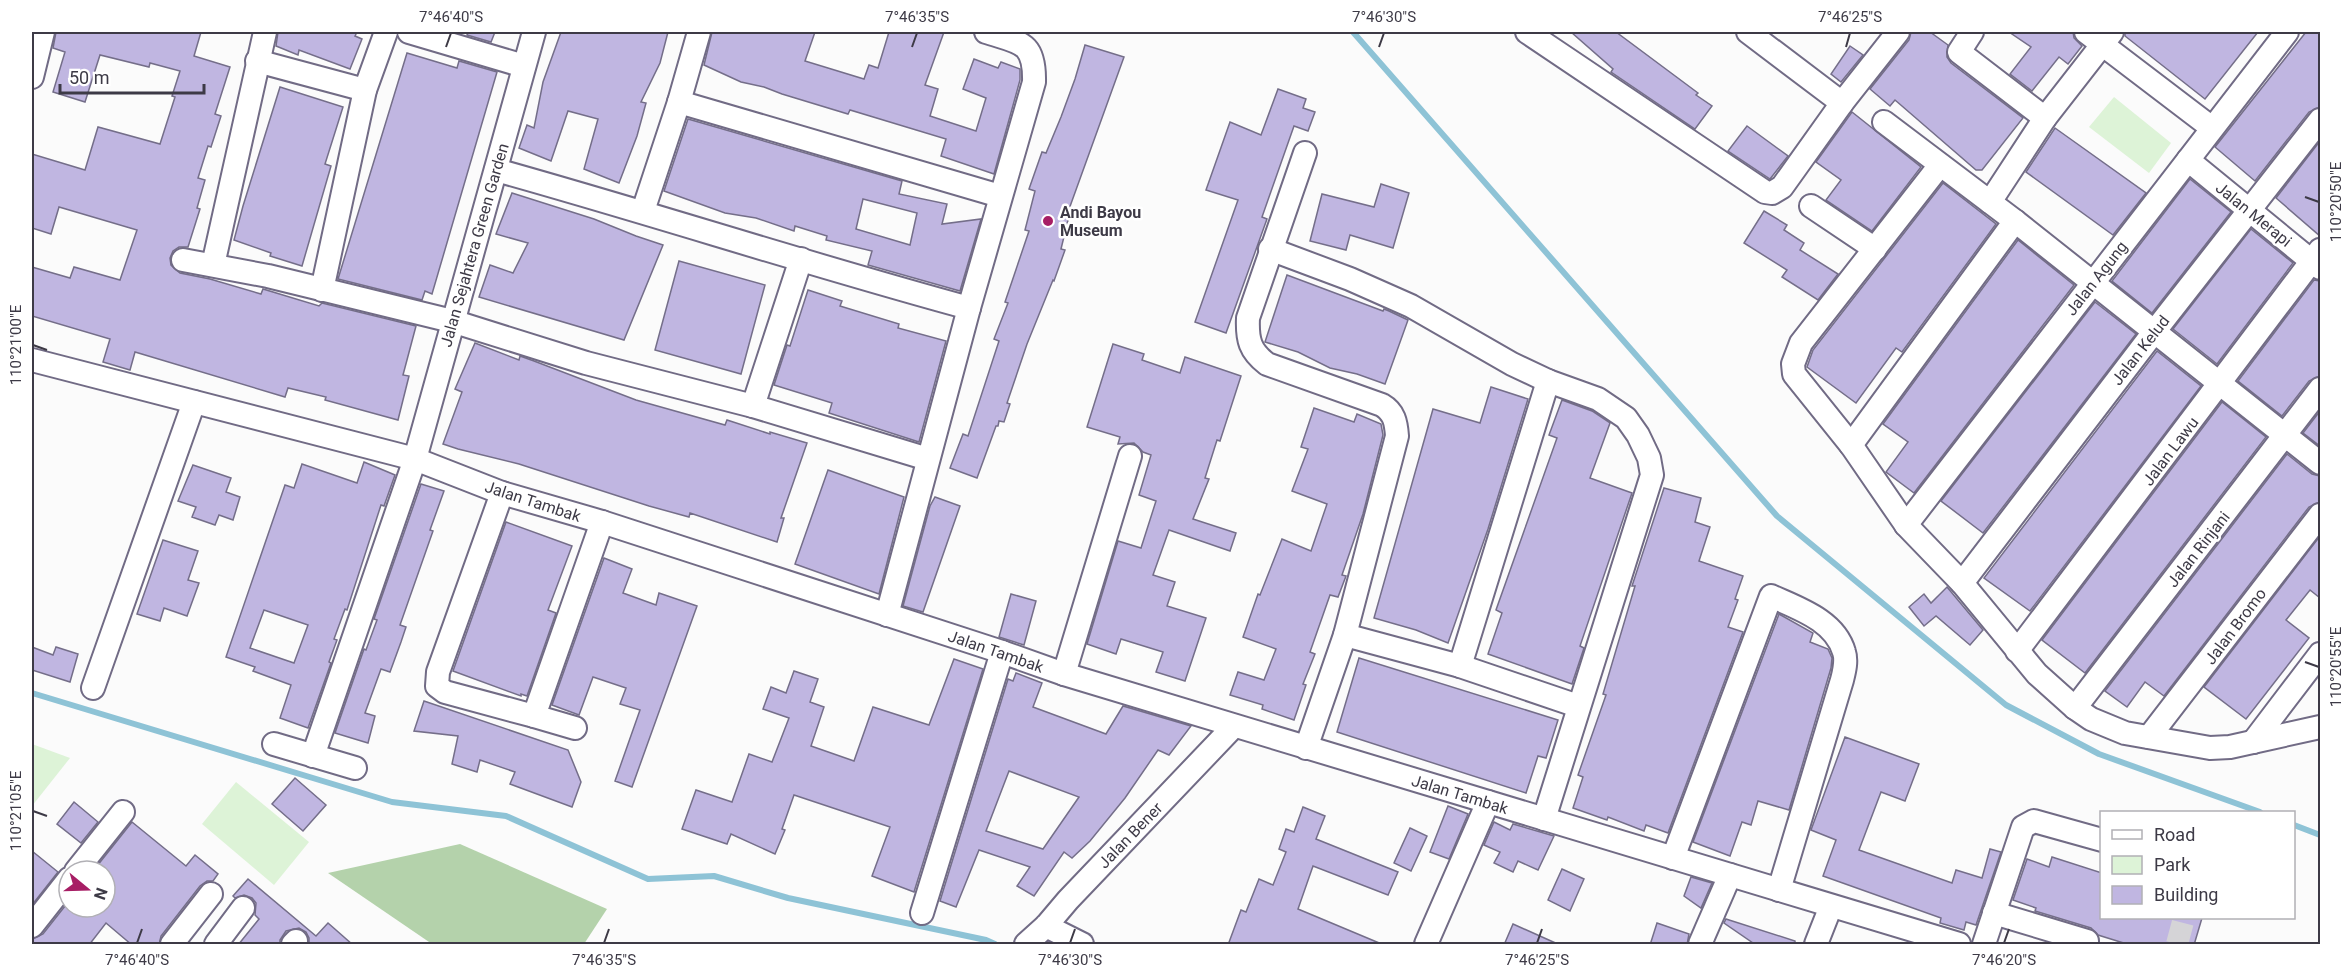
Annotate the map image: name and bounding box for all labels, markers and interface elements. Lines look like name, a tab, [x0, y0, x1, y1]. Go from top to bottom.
text: 7°46'40"S	[419, 8, 483, 26]
text: 7°46'35"S	[885, 8, 949, 26]
text: 7°46'30"S	[1352, 8, 1416, 26]
text: 7°46'25"S	[1818, 8, 1882, 26]
scale bar	[60, 57, 204, 95]
text: 50 m	[69, 67, 109, 88]
street label: Jalan Sejahtera Green Garden	[436, 141, 513, 349]
text: 110°20'50"E	[2327, 161, 2345, 242]
street label: Jalan Merapi	[2212, 178, 2295, 251]
place label: Andi Bayou Museum	[1060, 203, 1141, 240]
marker: Andi Bayou Museum	[1041, 214, 1055, 228]
street label: Jalan Agung	[2062, 237, 2131, 319]
text: 110°21'00"E	[7, 304, 25, 385]
street label: Jalan Kelud	[2107, 312, 2173, 389]
street label: Jalan Lawu	[2138, 413, 2202, 489]
street label: Jalan Tambak	[482, 477, 584, 526]
street label: Jalan Rinjani	[2163, 508, 2234, 591]
street label: Jalan Bromo	[2201, 584, 2270, 668]
street label: Jalan Tambak	[946, 626, 1047, 677]
text: 110°20'55"E	[2327, 626, 2345, 707]
text: 110°21'05"E	[7, 770, 25, 851]
street label: Jalan Tambak	[1409, 771, 1511, 818]
street label: Jalan Bener	[1094, 798, 1167, 872]
legend	[2100, 811, 2295, 919]
text: Road	[2154, 824, 2195, 845]
text: Park	[2154, 854, 2191, 875]
north arrow	[57, 859, 117, 919]
text: Building	[2154, 884, 2218, 905]
text: N	[90, 885, 112, 902]
text: 7°46'40"S	[105, 951, 169, 969]
text: 7°46'35"S	[572, 951, 636, 969]
text: 7°46'30"S	[1038, 951, 1102, 969]
text: 7°46'25"S	[1505, 951, 1569, 969]
text: 7°46'20"S	[1972, 951, 2036, 969]

